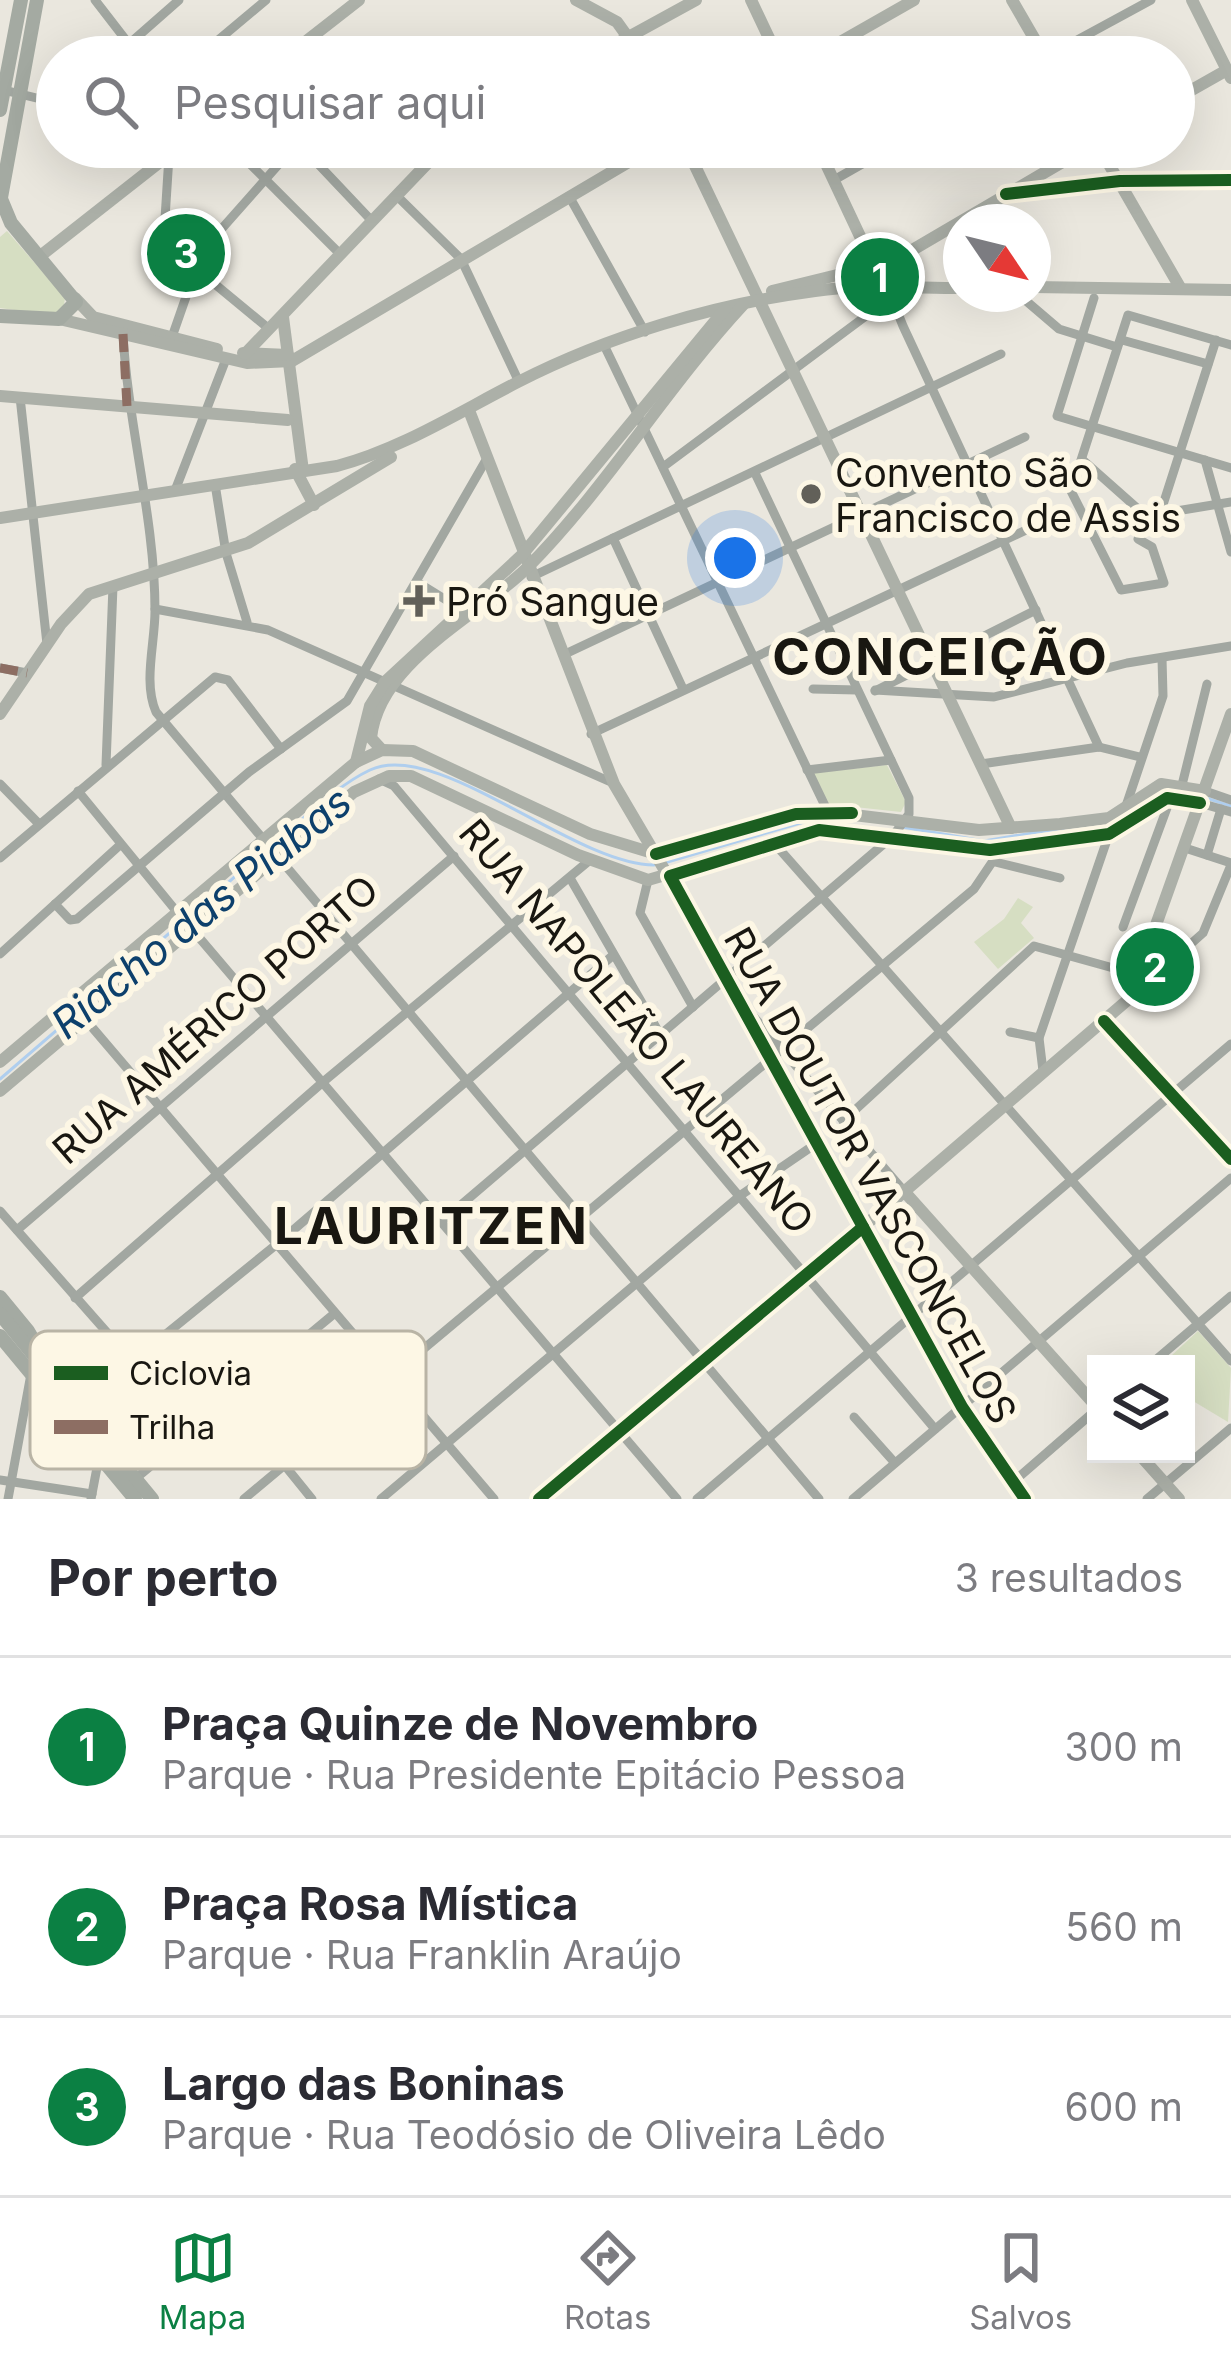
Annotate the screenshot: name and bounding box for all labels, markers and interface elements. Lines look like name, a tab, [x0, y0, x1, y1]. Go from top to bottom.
search box	[36, 36, 1195, 168]
icon: search	[78, 69, 144, 135]
text: Pesquisar aqui	[174, 75, 487, 130]
north arrow	[943, 204, 1051, 312]
pin: 3	[147, 208, 225, 298]
pin: 1	[841, 232, 919, 322]
place label: Convento São Francisco de Assis	[835, 449, 1181, 541]
marker: Convento São Francisco de Assis	[798, 481, 824, 507]
your location	[705, 528, 765, 588]
place label: Pró Sangue	[446, 578, 659, 625]
marker: Pró Sangue	[403, 585, 435, 617]
district label: CONCEIÇÃO	[772, 626, 1110, 687]
water label: Riacho das Piabas	[41, 776, 361, 1048]
street label: RUA NAPOLEÃO LAUREANO	[450, 809, 824, 1243]
street label: RUA AMÉRICO PORTO	[43, 865, 387, 1173]
street label: RUA DOUTOR VASCONCELOS	[715, 919, 1027, 1431]
pin: 2	[1116, 922, 1194, 1012]
district label: LAURITZEN	[274, 1195, 590, 1256]
legend	[30, 1331, 426, 1469]
text: Ciclovia	[129, 1353, 252, 1393]
map controls	[1087, 1355, 1195, 1463]
button: layers	[1087, 1355, 1195, 1463]
text: Trilha	[129, 1407, 215, 1447]
text: Por perto	[48, 1547, 279, 1608]
text: 3 resultados	[955, 1554, 1183, 1601]
text: Praça Quinze de Novembro	[162, 1696, 758, 1751]
text: 1	[79, 1723, 95, 1770]
text: 300 m	[1065, 1723, 1183, 1770]
text: Parque · Rua Presidente Epitácio Pessoa	[162, 1751, 906, 1798]
text: Praça Rosa Mística	[162, 1876, 578, 1931]
text: 2	[75, 1903, 99, 1950]
text: 560 m	[1065, 1903, 1183, 1950]
text: Parque · Rua Franklin Araújo	[162, 1931, 682, 1978]
text: Largo das Boninas	[162, 2056, 565, 2111]
text: 3	[74, 2083, 100, 2130]
text: 600 m	[1064, 2083, 1183, 2130]
text: Parque · Rua Teodósio de Oliveira Lêdo	[162, 2111, 886, 2158]
tab: Mapa	[159, 2225, 246, 2337]
tab: Rotas	[564, 2225, 651, 2337]
tab: Salvos	[969, 2225, 1072, 2337]

